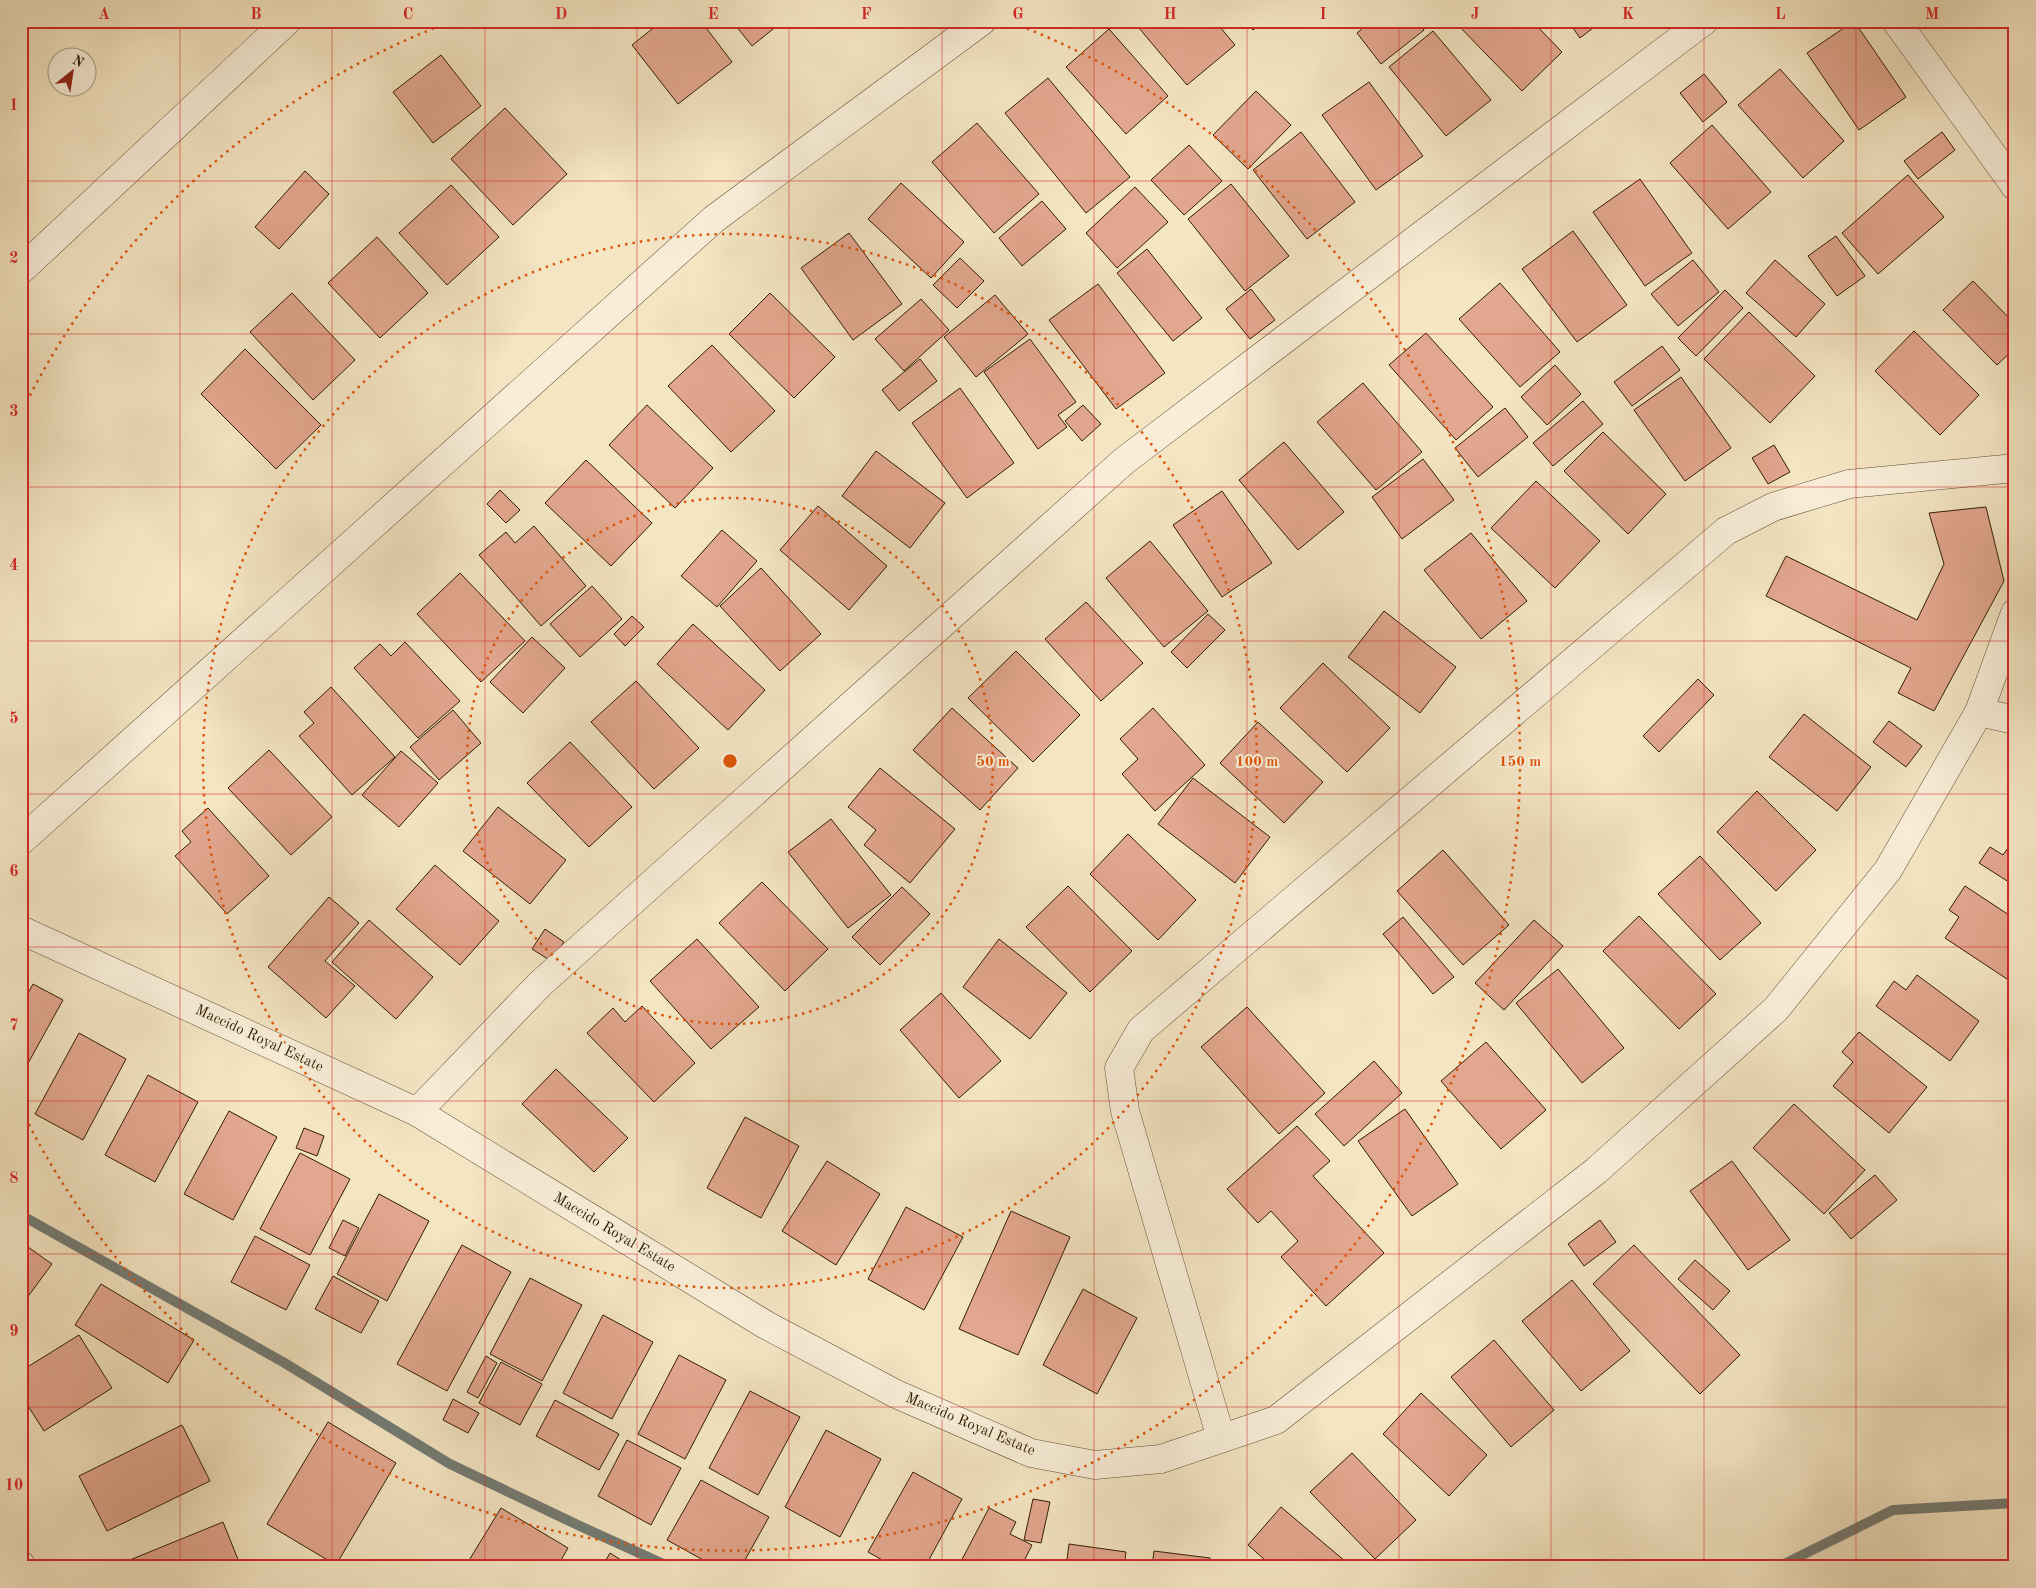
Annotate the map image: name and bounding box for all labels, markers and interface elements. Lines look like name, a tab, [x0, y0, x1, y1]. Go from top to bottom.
text: A	[98, 7, 110, 23]
text: B	[250, 7, 262, 23]
text: C	[403, 7, 413, 23]
text: D	[555, 7, 567, 23]
text: E	[707, 7, 719, 23]
text: F	[861, 7, 872, 23]
text: G	[1012, 7, 1024, 23]
text: H	[1163, 7, 1177, 23]
text: I	[1319, 7, 1327, 23]
text: J	[1471, 7, 1480, 23]
text: K	[1622, 7, 1634, 23]
text: L	[1775, 7, 1786, 23]
text: M	[1925, 7, 1939, 23]
north arrow	[48, 48, 98, 98]
text: N	[70, 53, 86, 70]
text: 1	[9, 98, 19, 114]
text: 2	[9, 251, 19, 267]
text: 3	[9, 404, 19, 420]
text: 4	[9, 558, 19, 574]
text: 5	[9, 711, 19, 727]
centre of rings	[721, 752, 739, 770]
text: 50 m	[976, 755, 1010, 770]
text: 100 m	[1236, 755, 1278, 770]
text: 150 m	[1499, 755, 1541, 770]
text: 6	[9, 864, 19, 880]
street label: Maccido Royal Estate	[193, 1003, 326, 1075]
text: 7	[9, 1018, 19, 1034]
text: 8	[9, 1171, 19, 1187]
street label: Maccido Royal Estate	[550, 1191, 678, 1275]
text: 9	[9, 1324, 19, 1340]
street label: Maccido Royal Estate	[903, 1391, 1037, 1459]
text: 10	[5, 1478, 23, 1494]

